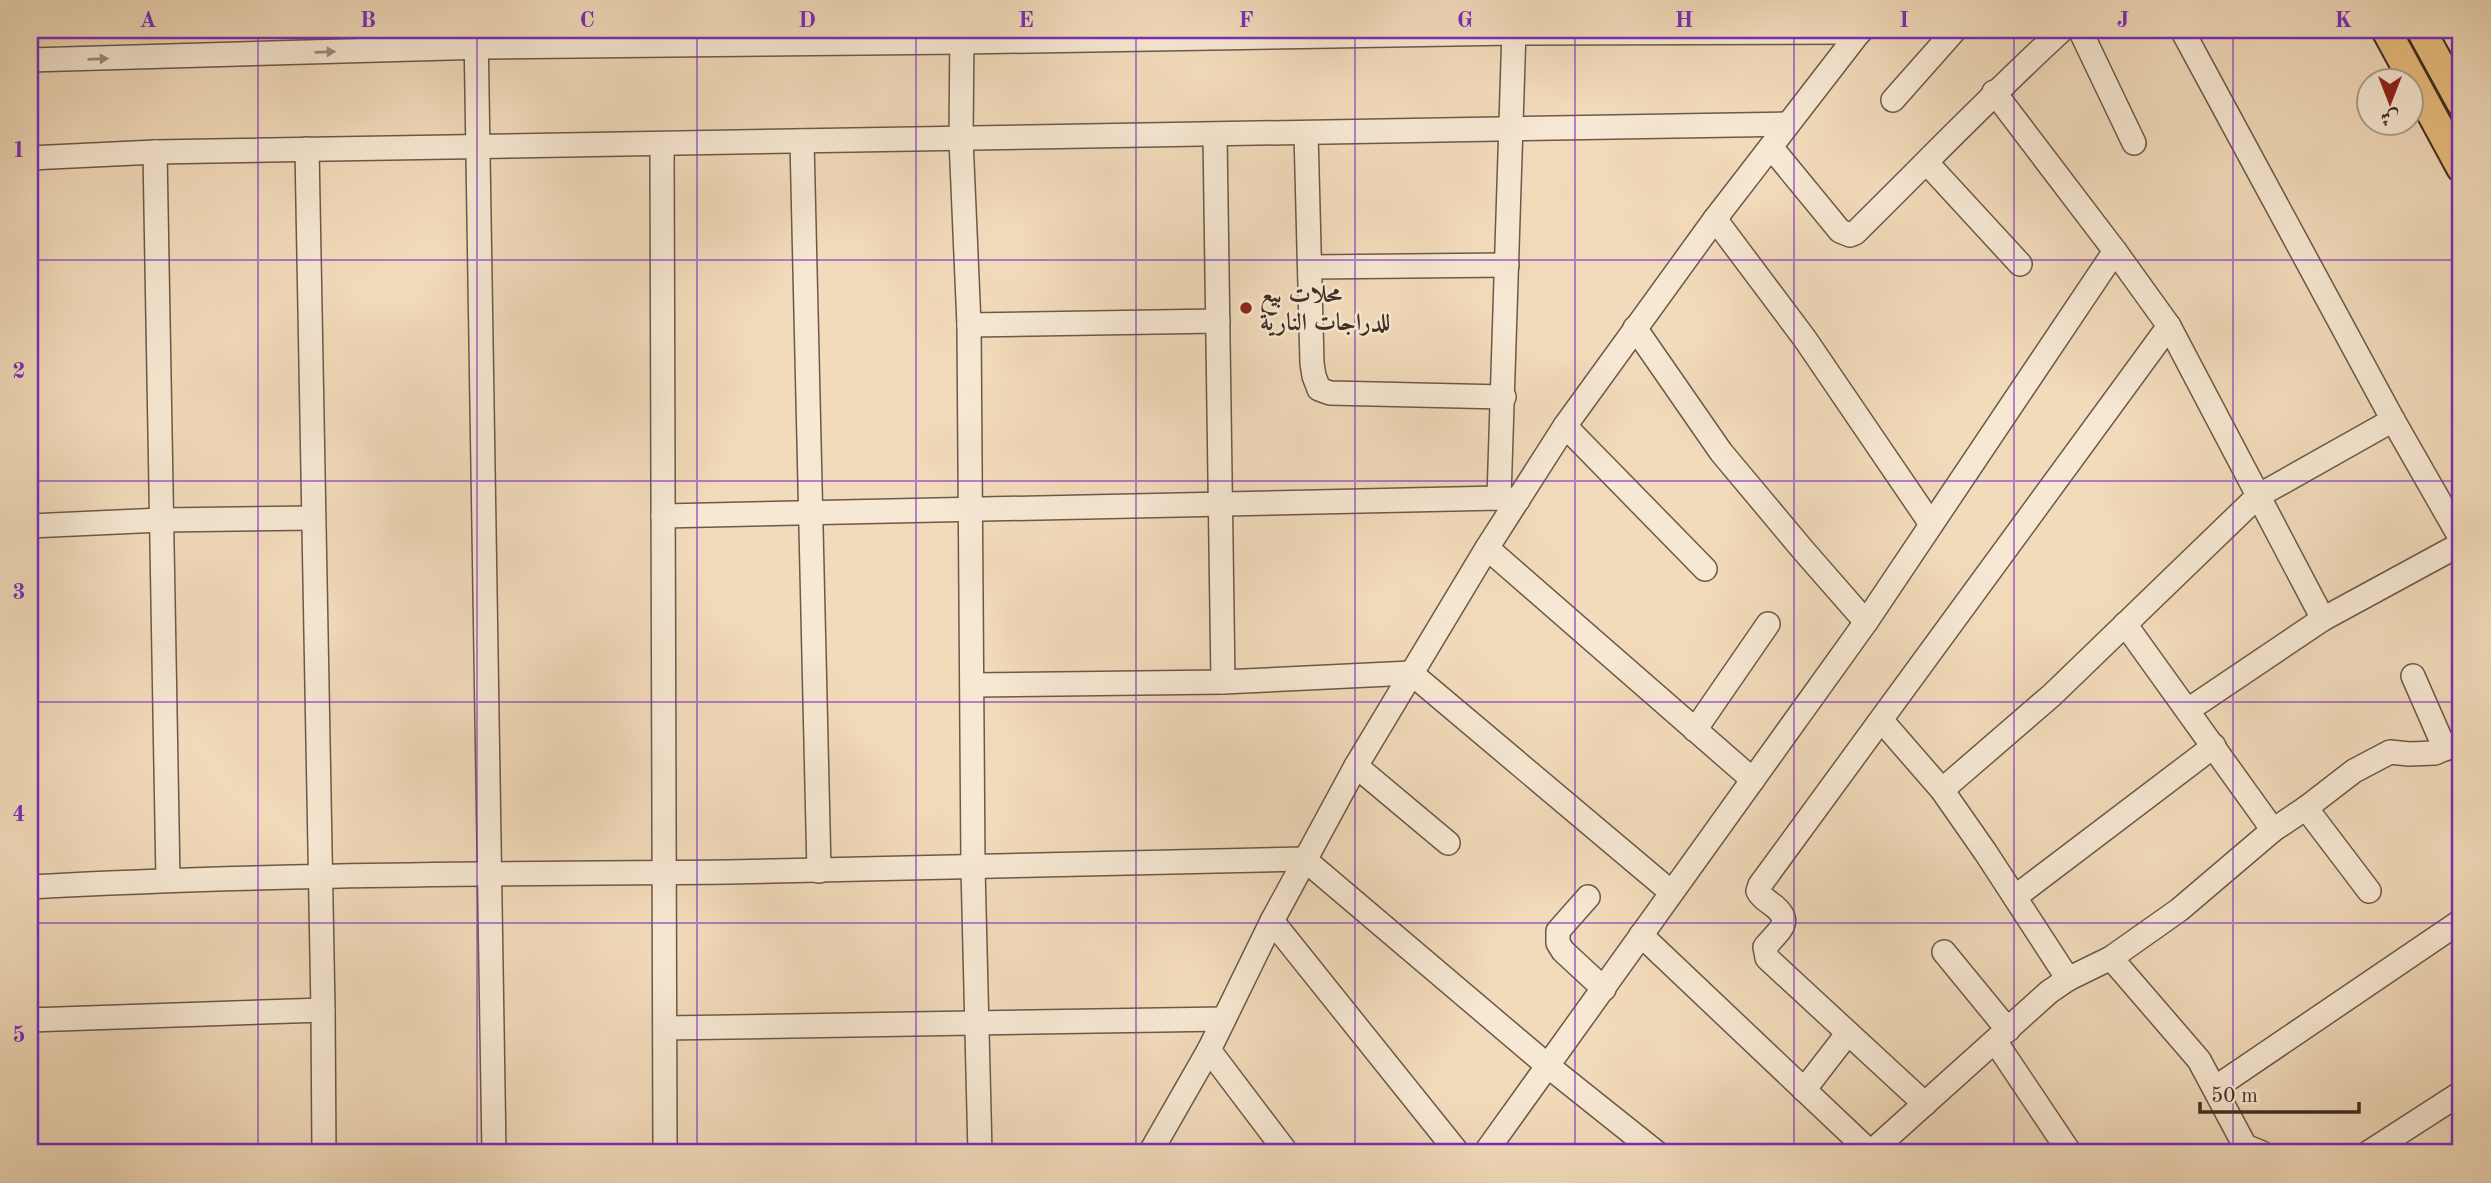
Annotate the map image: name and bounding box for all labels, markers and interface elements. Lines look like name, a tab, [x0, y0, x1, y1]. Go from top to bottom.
text: A	[139, 9, 157, 32]
text: B	[360, 9, 376, 32]
text: C	[579, 9, 595, 32]
text: D	[798, 9, 816, 32]
text: E	[1018, 9, 1034, 32]
text: F	[1238, 9, 1254, 32]
text: G	[1457, 9, 1473, 32]
text: H	[1675, 9, 1693, 32]
text: I	[1899, 9, 1909, 32]
text: J	[2117, 9, 2129, 32]
text: K	[2334, 9, 2352, 32]
one-way arrow	[315, 46, 337, 58]
one-way arrow	[87, 53, 109, 64]
north arrow	[2354, 66, 2424, 136]
text: ش	[2381, 107, 2399, 126]
text: 1	[12, 139, 26, 162]
place label: محلات بيع للدراجات النارية	[1260, 284, 1390, 337]
marker: محلات بيع للدراجات النارية	[1238, 300, 1254, 316]
text: 2	[12, 360, 26, 383]
text: 3	[12, 581, 26, 604]
text: 4	[12, 803, 26, 826]
text: 5	[12, 1024, 26, 1047]
scale bar	[2200, 1071, 2360, 1115]
text: 50 m	[2211, 1086, 2258, 1107]

